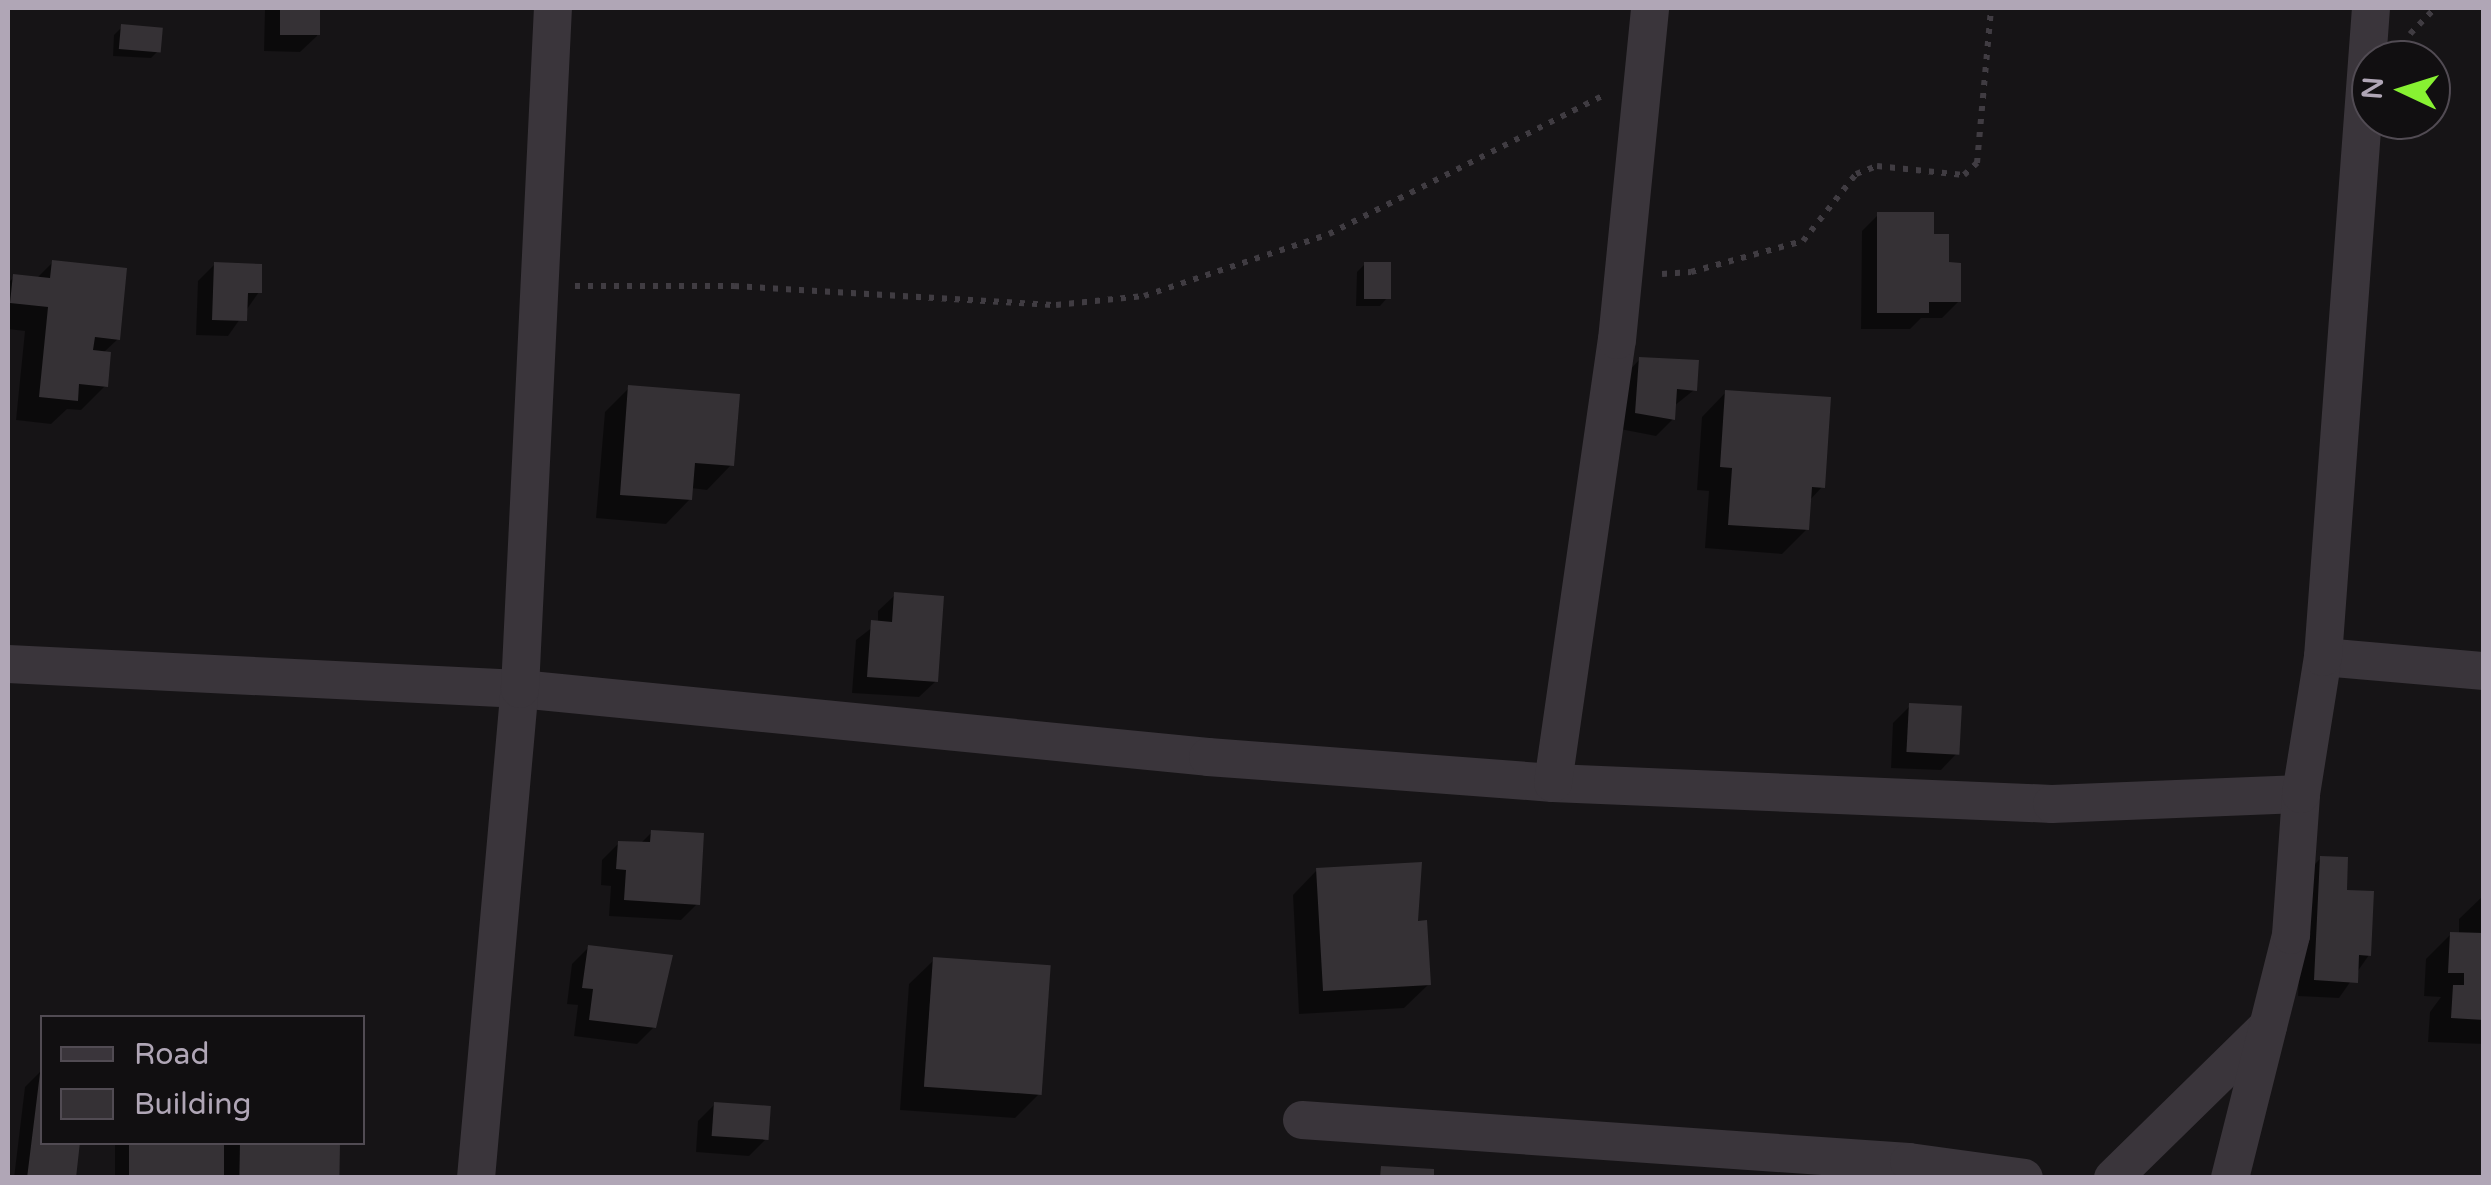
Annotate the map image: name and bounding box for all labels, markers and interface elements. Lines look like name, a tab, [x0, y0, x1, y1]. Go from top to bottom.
north arrow	[2351, 40, 2451, 140]
text: N	[2355, 76, 2391, 100]
legend	[40, 1015, 365, 1145]
text: Road	[134, 1036, 209, 1073]
text: Building	[134, 1086, 251, 1123]

